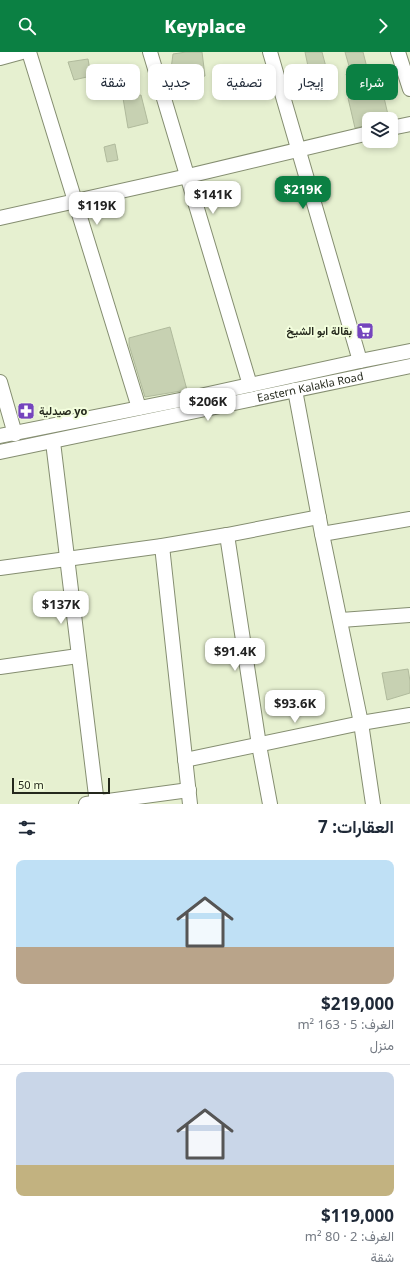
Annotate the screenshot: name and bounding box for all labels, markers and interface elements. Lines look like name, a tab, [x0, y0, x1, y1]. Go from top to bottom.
text: Keyplace	[164, 14, 246, 38]
icon: search	[16, 15, 38, 37]
icon: forward	[372, 15, 394, 37]
chip: شقة	[86, 64, 140, 100]
chip: جديد	[148, 64, 204, 100]
chip: تصفية	[212, 64, 276, 100]
chip: إيجار	[284, 64, 338, 100]
chip: شراء	[346, 64, 398, 100]
map controls	[362, 112, 398, 148]
button: layers	[362, 112, 398, 148]
pin: $219K	[275, 176, 331, 210]
text: $219K	[284, 180, 322, 198]
pin: $141K	[185, 181, 241, 215]
text: $141K	[194, 185, 232, 203]
pin: $119K	[69, 192, 125, 226]
text: $119K	[78, 196, 116, 214]
supermarket icon: بقالة ابو الشيخ	[355, 321, 375, 341]
place label: بقالة ابو الشيخ	[286, 323, 352, 339]
street label: Eastern Kalakla Road	[256, 368, 365, 405]
pin: $206K	[180, 388, 236, 422]
text: $206K	[189, 392, 227, 410]
pharmacy icon: صيدلية yo	[16, 401, 36, 421]
place label: صيدلية yo	[39, 403, 88, 418]
pin: $137K	[33, 591, 89, 625]
text: $137K	[42, 595, 80, 613]
pin: $91.4K	[202, 638, 268, 672]
text: $91.4K	[214, 642, 256, 660]
pin: $93.6K	[262, 690, 328, 724]
text: $93.6K	[274, 694, 316, 712]
scale bar	[12, 776, 110, 795]
text: 50 m	[18, 777, 44, 792]
text: العقارات: 7	[318, 815, 394, 838]
icon: filters	[16, 817, 38, 839]
icon: home	[169, 886, 241, 958]
text: $219,000	[321, 992, 394, 1015]
text: الغرف: 5 · 163 m²	[297, 1015, 394, 1033]
text: منزل	[370, 1036, 394, 1054]
icon: home	[169, 1098, 241, 1170]
text: $119,000	[321, 1204, 394, 1227]
text: الغرف: 2 · 80 m²	[305, 1227, 394, 1245]
text: شقة	[371, 1248, 394, 1266]

